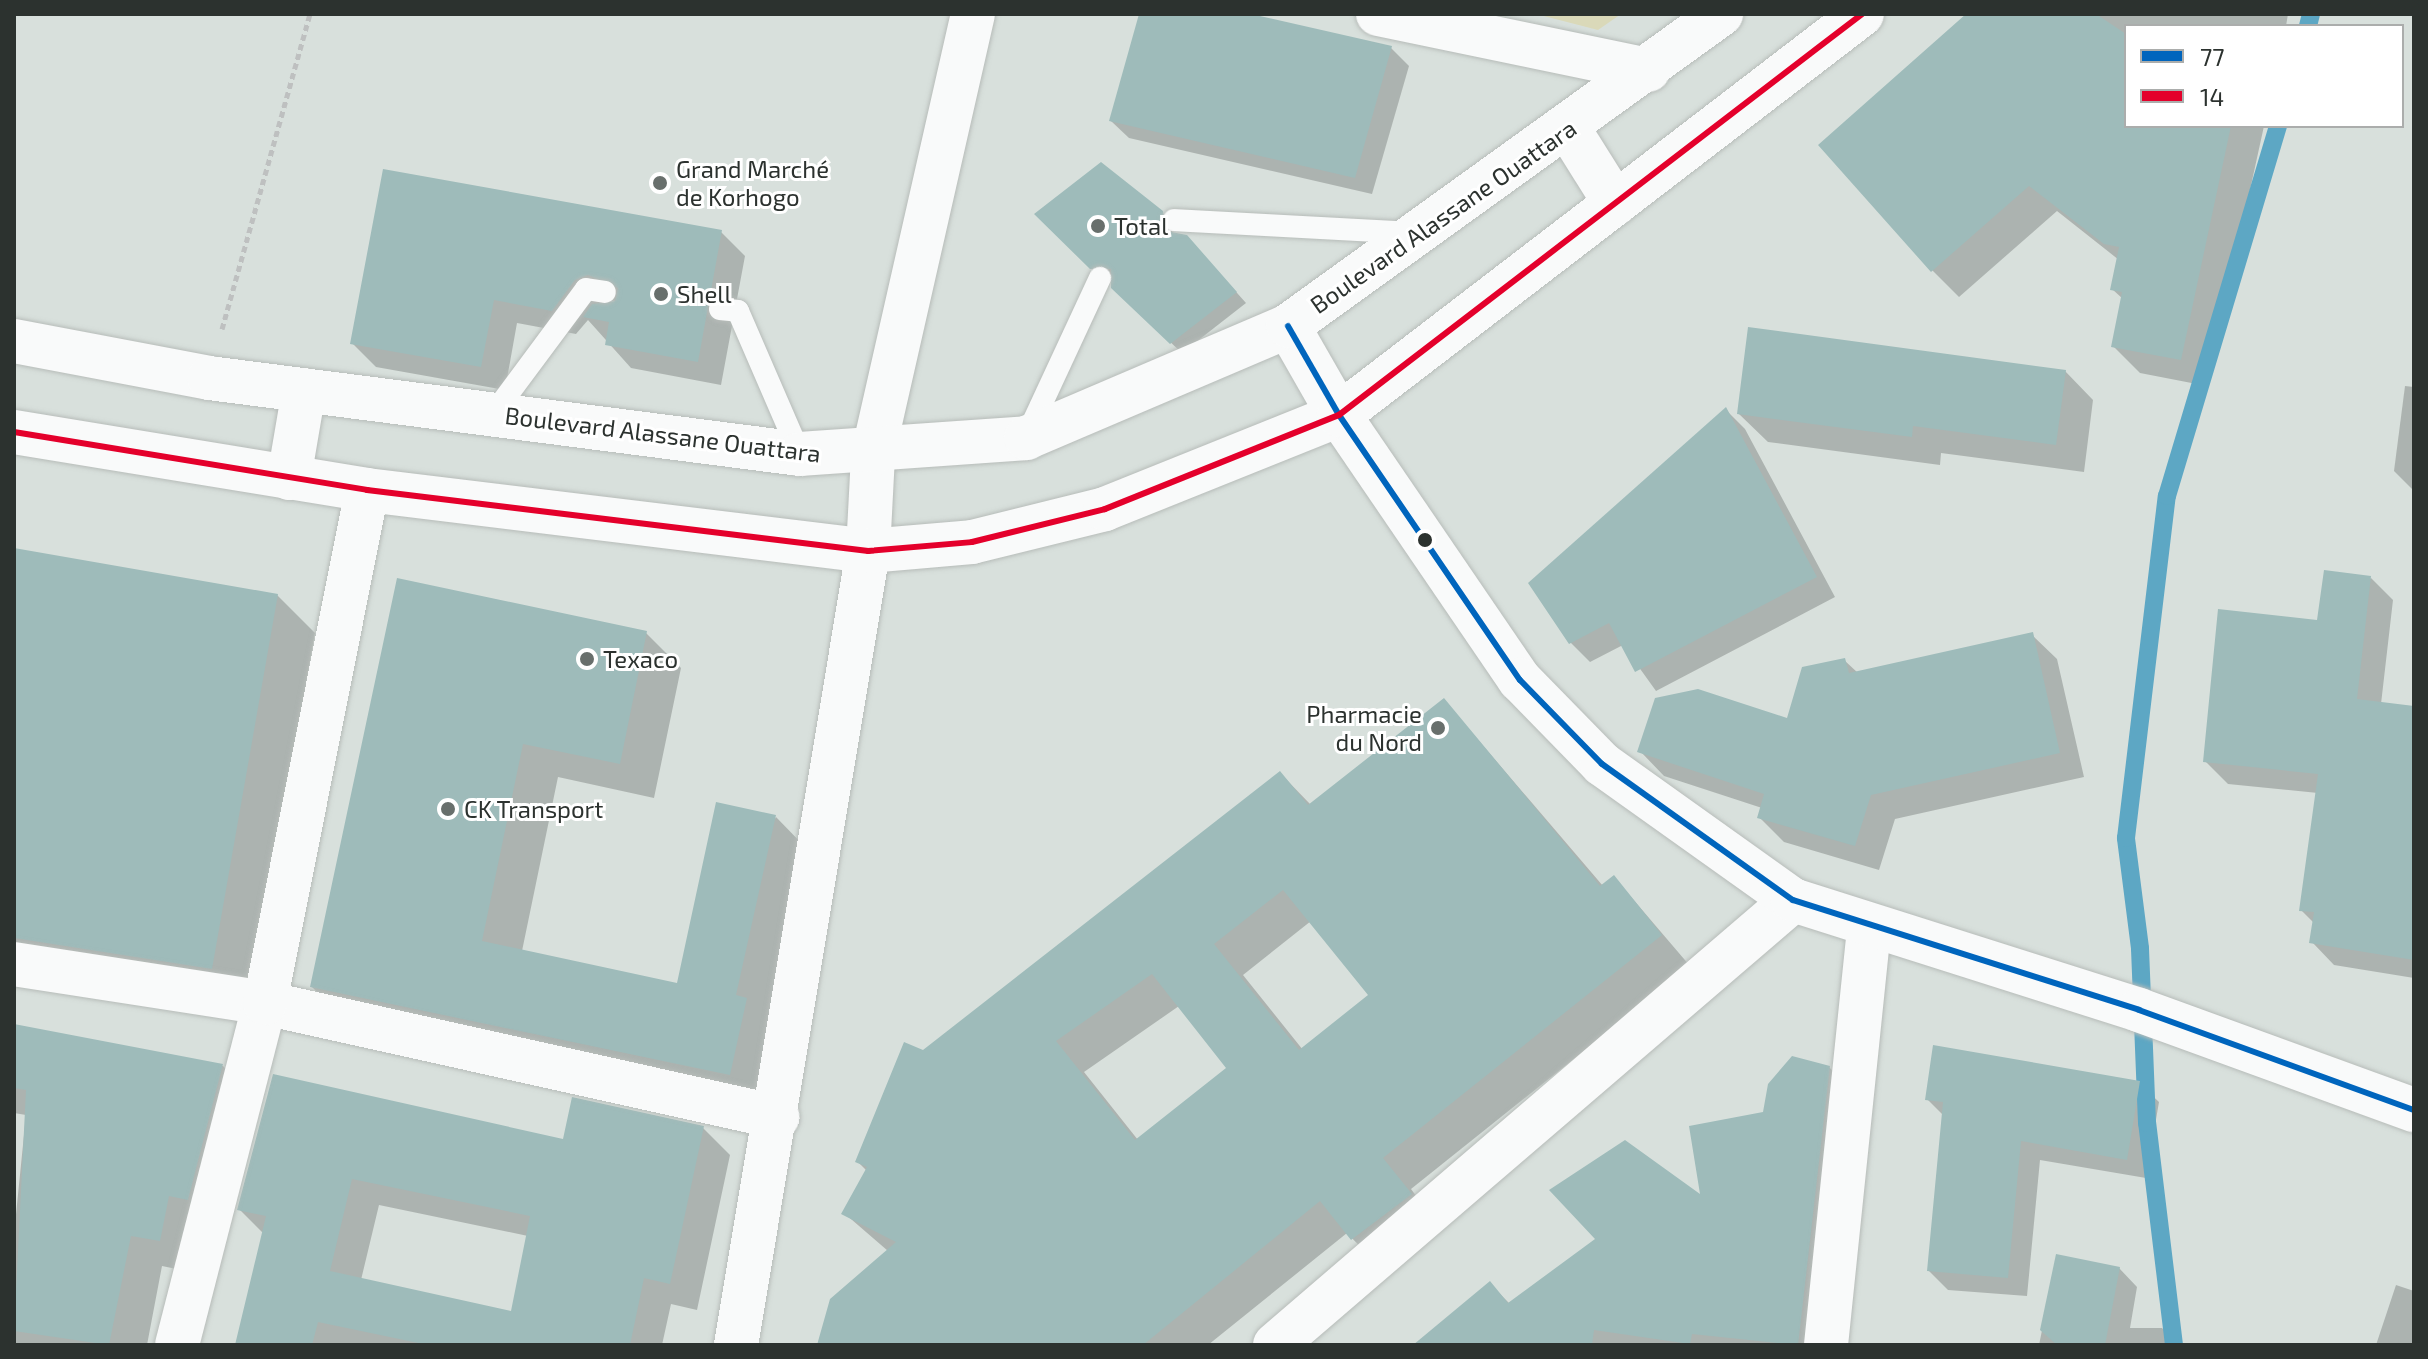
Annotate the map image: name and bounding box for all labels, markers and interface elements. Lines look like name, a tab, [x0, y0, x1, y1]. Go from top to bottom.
legend	[2124, 24, 2404, 128]
text: 77	[2200, 42, 2225, 71]
text: 14	[2200, 82, 2224, 111]
street label: Boulevard Alassane Ouattara	[1304, 113, 1582, 319]
place label: Grand Marché de Korhogo	[676, 155, 829, 211]
marker: Grand Marché de Korhogo	[651, 174, 669, 192]
place label: Total	[1114, 212, 1168, 240]
marker: Total	[1089, 217, 1107, 235]
place label: Shell	[677, 280, 732, 308]
marker: Shell	[652, 285, 670, 303]
street label: Boulevard Alassane Ouattara	[503, 400, 823, 468]
unlabelled marker	[1417, 532, 1433, 548]
place label: Texaco	[603, 645, 678, 673]
marker: Texaco	[578, 650, 596, 668]
place label: Pharmacie du Nord	[1306, 700, 1422, 756]
marker: Pharmacie du Nord	[1429, 719, 1447, 737]
place label: CK Transport	[464, 795, 604, 823]
marker: CK Transport	[439, 800, 457, 818]

